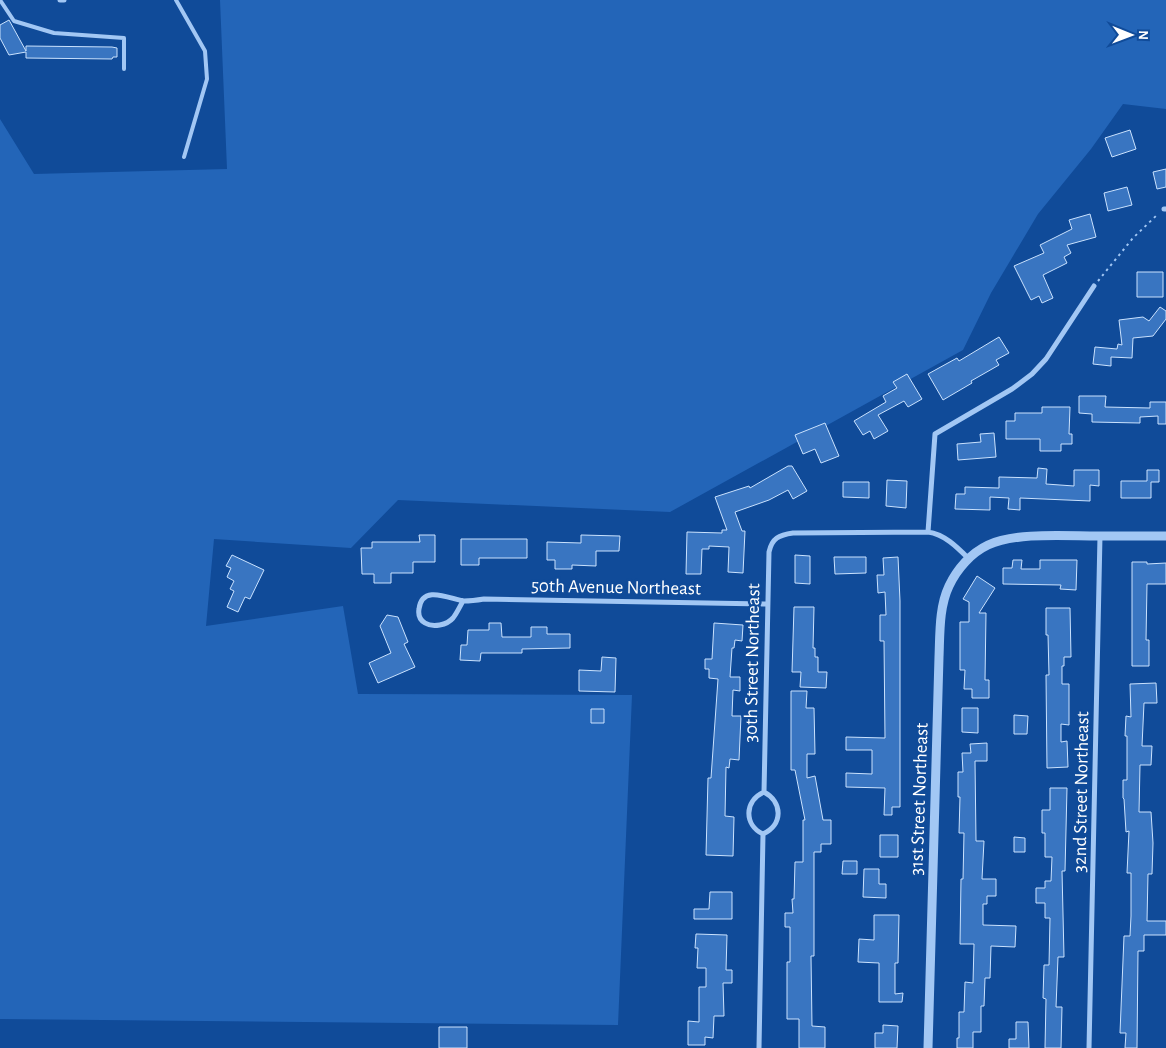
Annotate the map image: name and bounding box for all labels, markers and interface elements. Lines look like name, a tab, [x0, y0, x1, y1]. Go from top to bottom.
north arrow	[1106, 10, 1156, 60]
text: N	[1136, 30, 1150, 40]
street label: 50th Avenue Northeast	[531, 577, 701, 598]
street label: 30th Street Northeast	[742, 583, 763, 743]
street label: 32nd Street Northeast	[1071, 711, 1092, 873]
street label: 31st Street Northeast	[907, 722, 932, 876]

